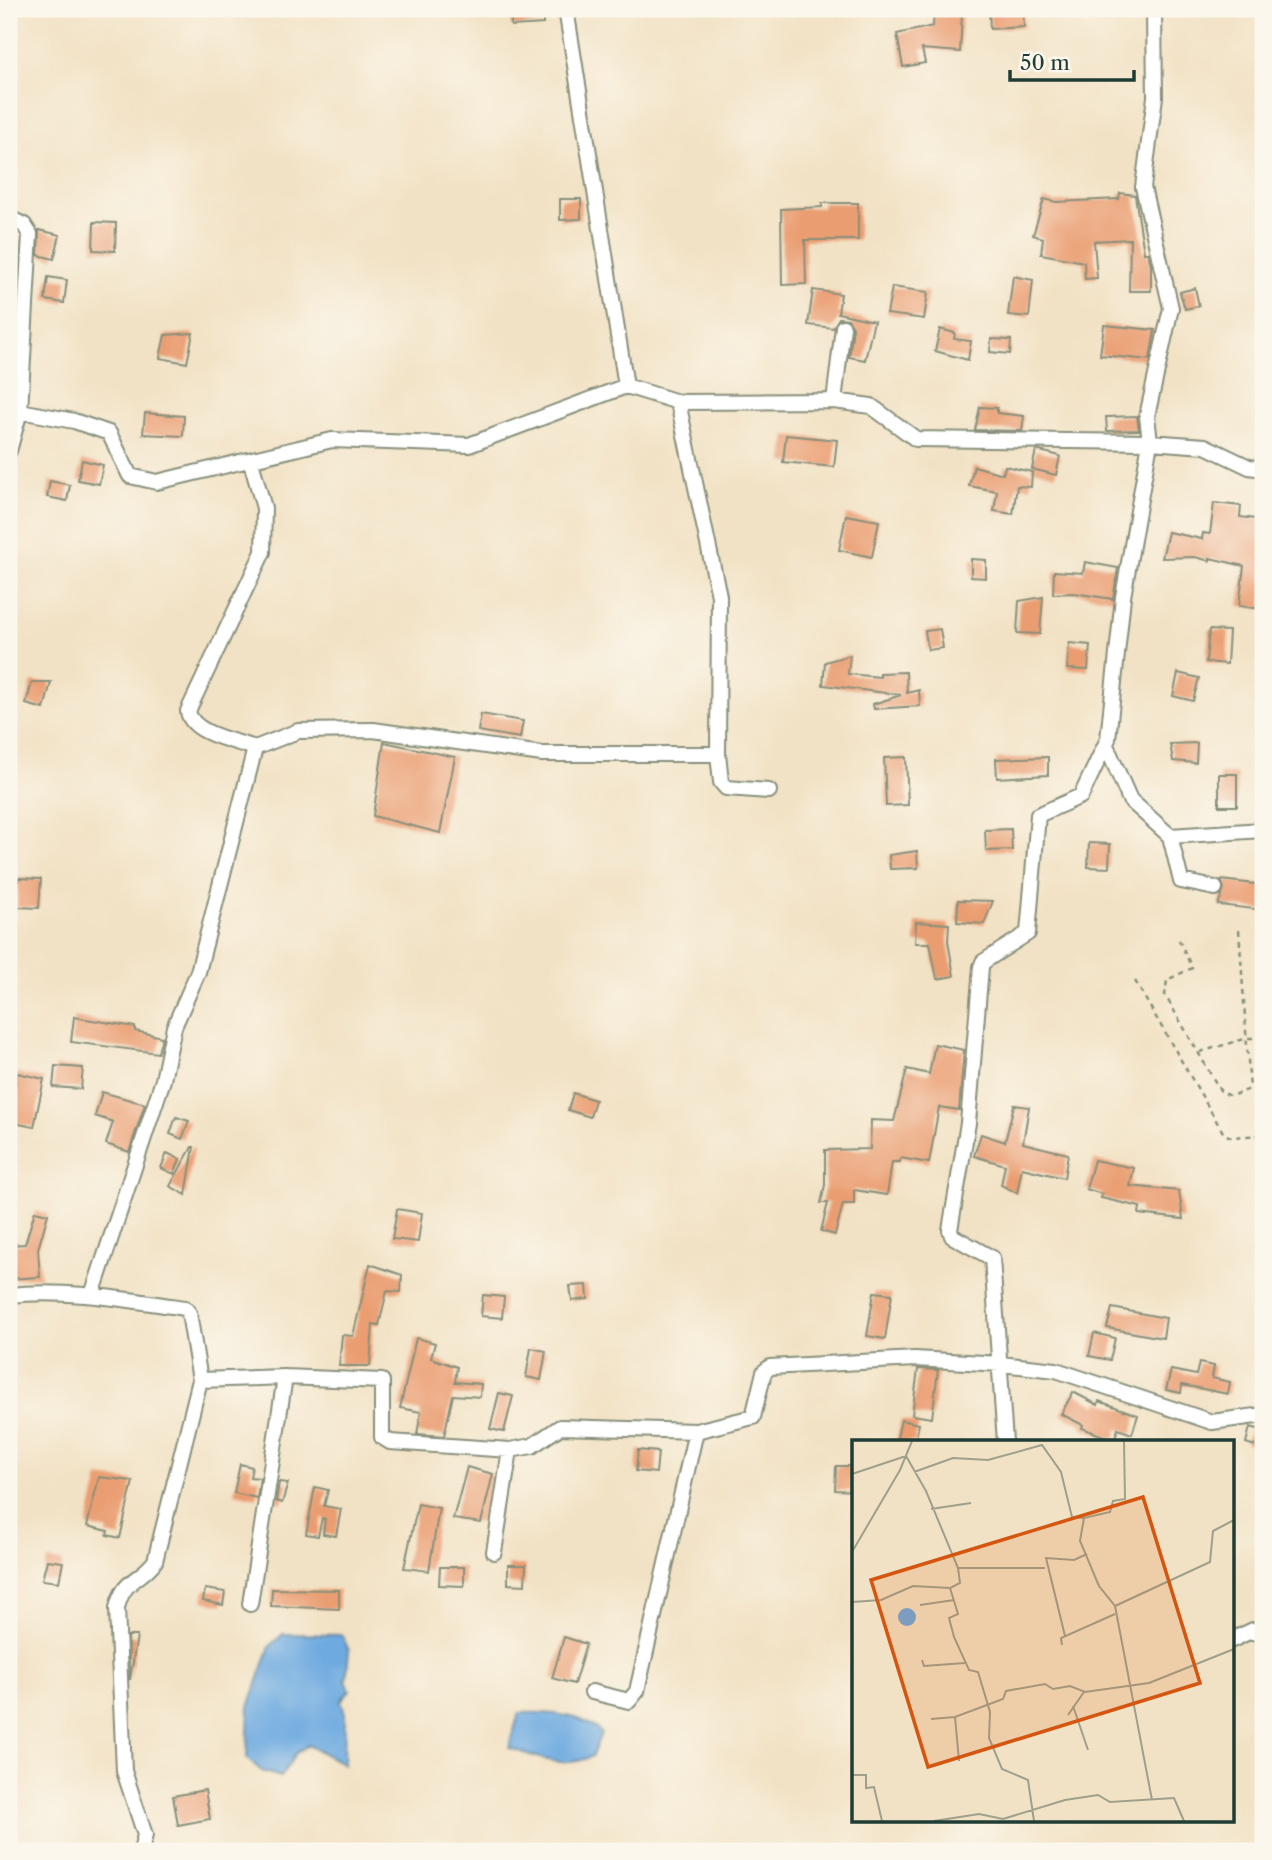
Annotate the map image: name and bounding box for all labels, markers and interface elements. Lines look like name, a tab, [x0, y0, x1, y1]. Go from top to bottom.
scale bar	[1010, 38, 1134, 82]
text: 50 m	[1020, 50, 1070, 75]
inset map	[852, 1440, 1234, 1822]

